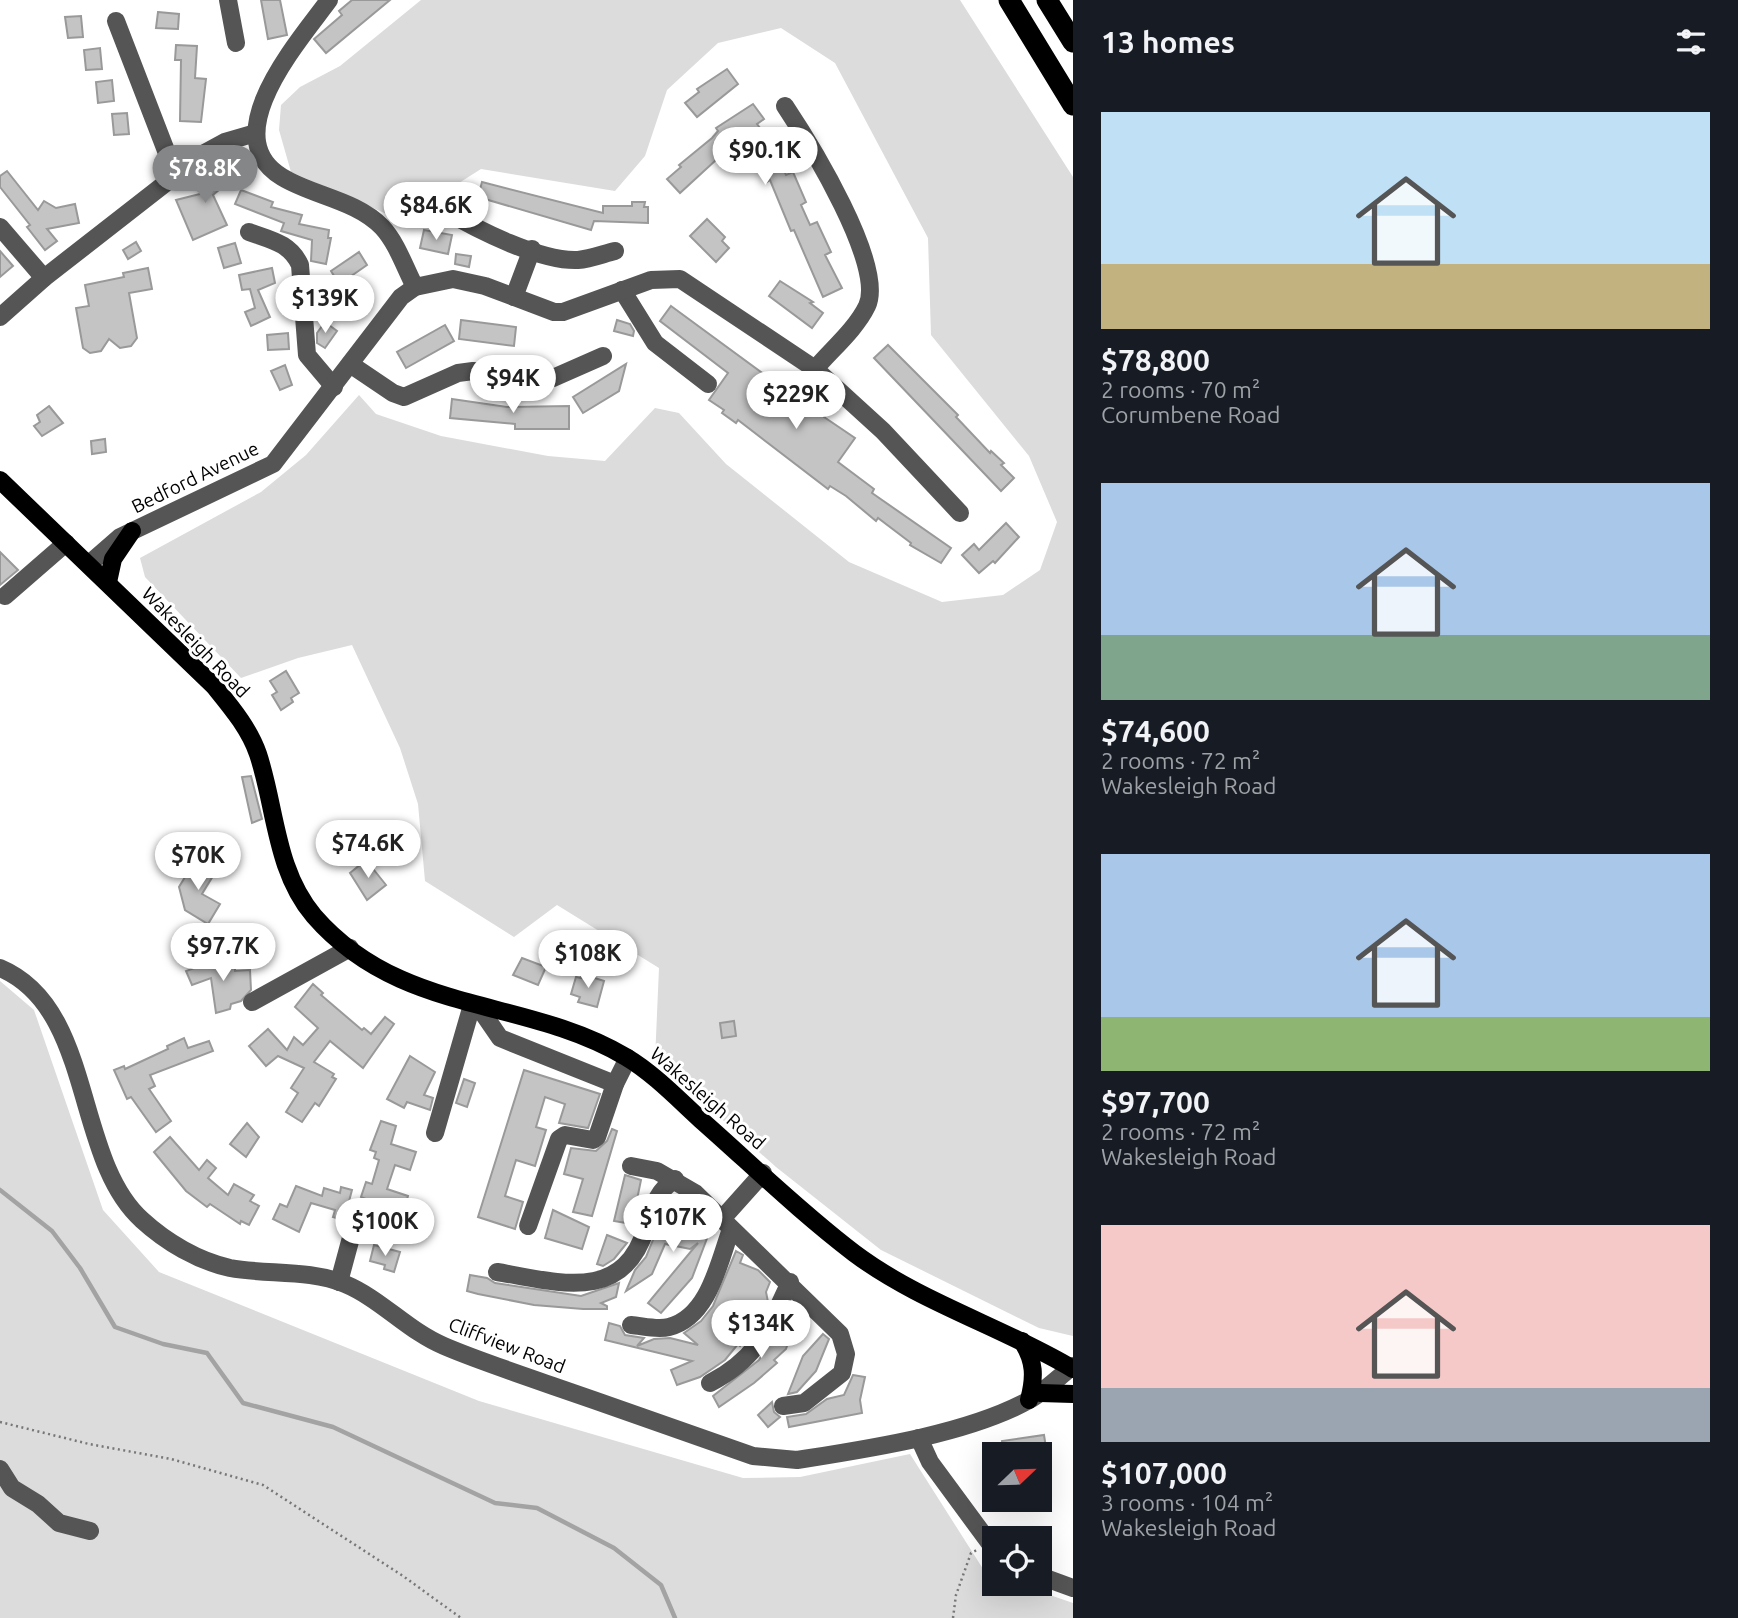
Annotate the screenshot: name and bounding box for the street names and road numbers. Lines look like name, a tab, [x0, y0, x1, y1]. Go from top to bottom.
street label: Bedford Avenue	[128, 437, 262, 517]
street label: Wakesleigh Road	[138, 582, 254, 702]
street label: Wakesleigh Road	[646, 1042, 770, 1154]
street label: Cliffview Road	[445, 1313, 569, 1377]

